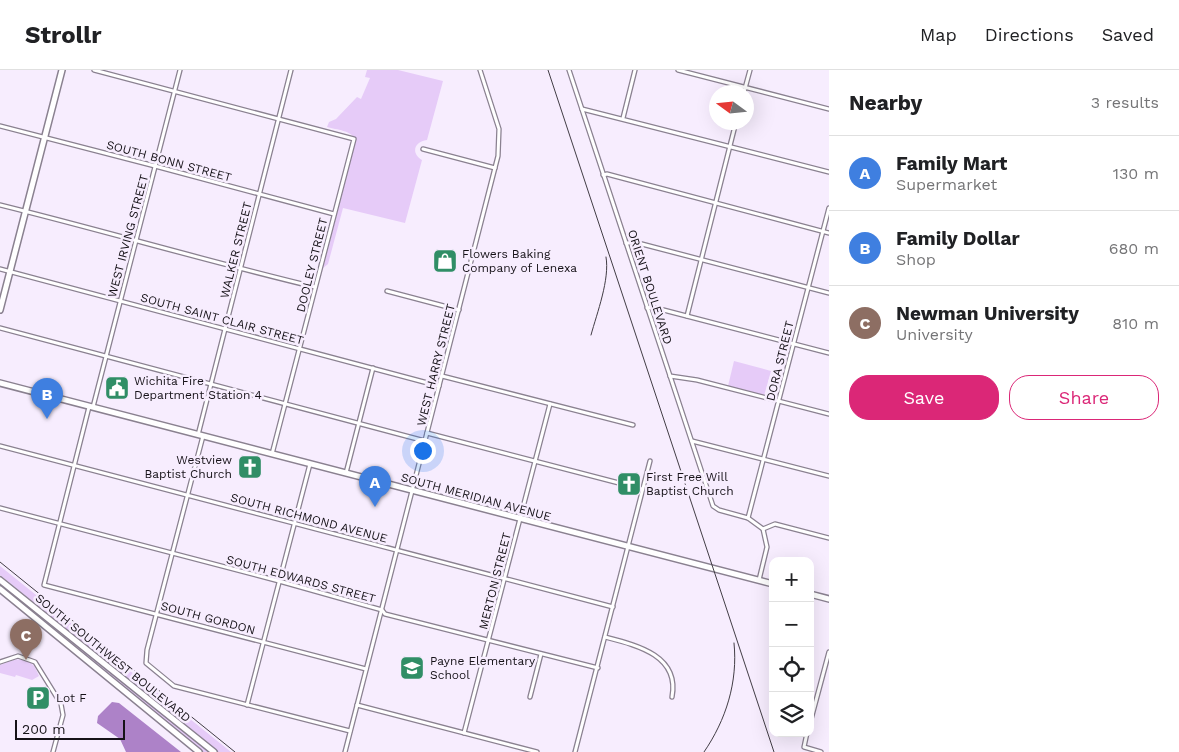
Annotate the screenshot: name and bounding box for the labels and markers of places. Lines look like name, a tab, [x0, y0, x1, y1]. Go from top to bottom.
place label: Flowers Baking Company of Lenexa	[462, 247, 577, 275]
shop icon: Flowers Baking Company of Lenexa	[432, 248, 458, 274]
place label: Wichita Fire Department Station 4	[134, 374, 262, 402]
public building icon: Wichita Fire Department Station 4	[104, 375, 130, 401]
pin: B	[31, 378, 63, 419]
place label: Westview Baptist Church	[144, 453, 232, 481]
church icon: Westview Baptist Church	[237, 454, 263, 480]
pin: A	[359, 466, 391, 507]
place label: First Free Will Baptist Church	[646, 470, 734, 498]
church icon: First Free Will Baptist Church	[616, 471, 642, 497]
pin: C	[10, 619, 42, 660]
place label: Payne Elementary School	[430, 654, 536, 682]
school or university icon: Payne Elementary School	[399, 655, 425, 681]
parking icon: Lot F	[25, 685, 51, 711]
place label: Lot F	[56, 691, 87, 705]

